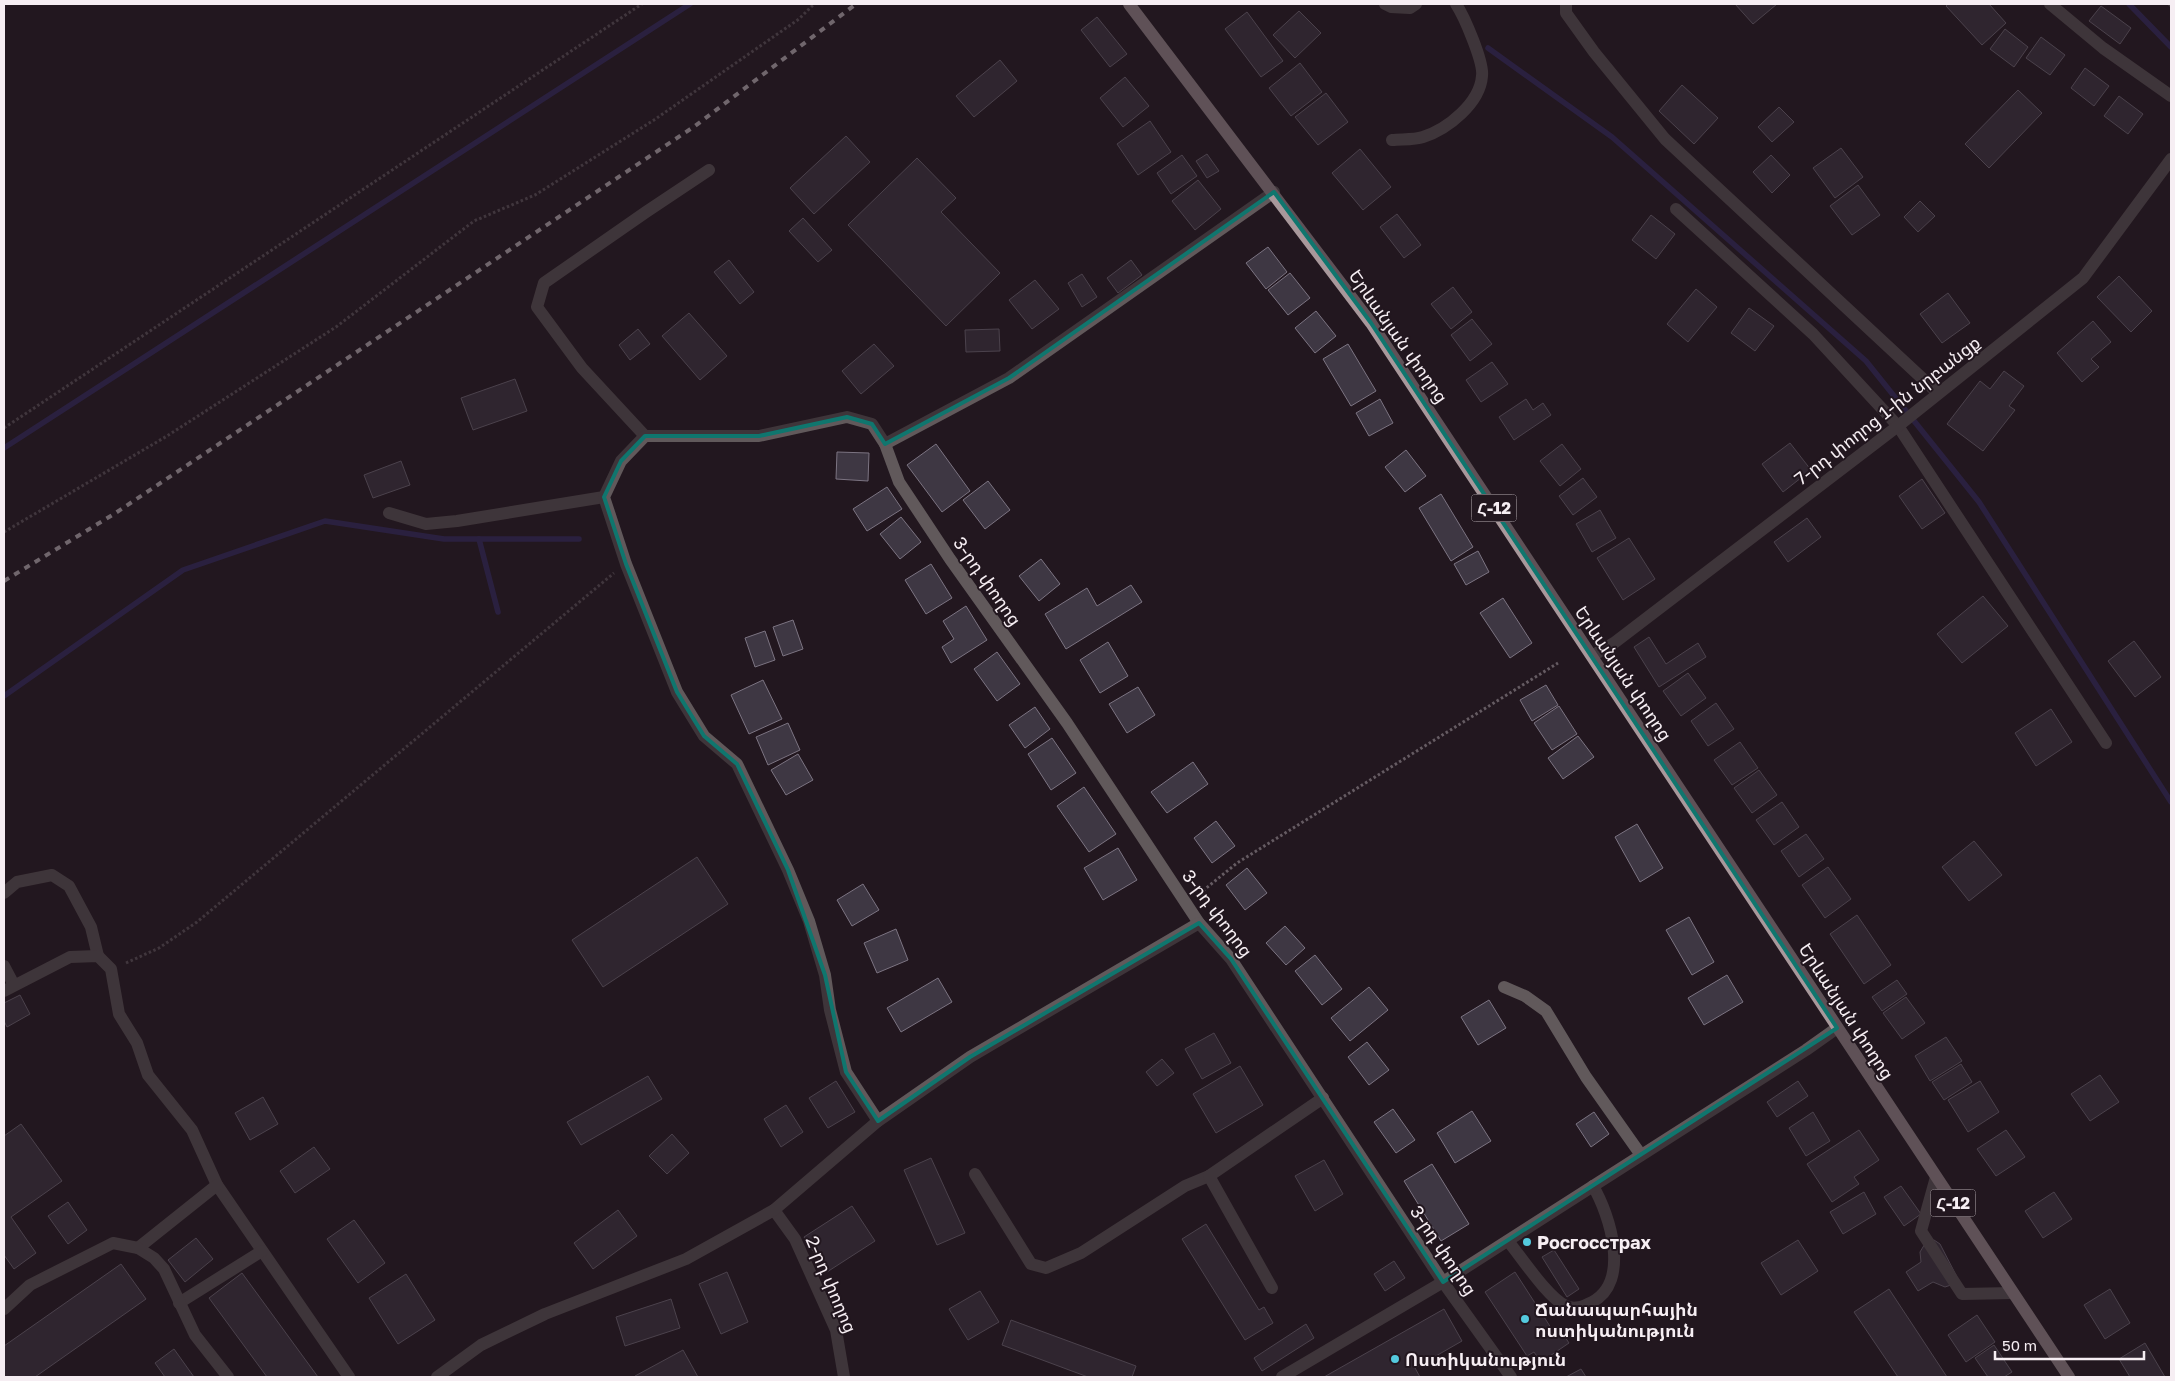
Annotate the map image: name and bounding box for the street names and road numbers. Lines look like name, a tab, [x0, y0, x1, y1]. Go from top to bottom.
street label: Երևանյան փողոց	[1345, 265, 1453, 407]
street label: 7-րդ փողոց 1-ին նրբանցք	[1790, 331, 1984, 489]
road number: Հ-12	[1472, 494, 1516, 522]
street label: 3-րդ փողոց	[949, 532, 1027, 630]
street label: Երևանյան փողոց	[1571, 601, 1677, 745]
street label: 3-րդ փողոց	[1178, 865, 1258, 961]
street label: Երևանյան փողոց	[1795, 939, 1899, 1083]
road number: Հ-12	[1930, 1190, 1976, 1216]
street label: 3-րդ փողոց	[1406, 1201, 1482, 1299]
street label: 2-րդ փողոց	[802, 1232, 862, 1336]

